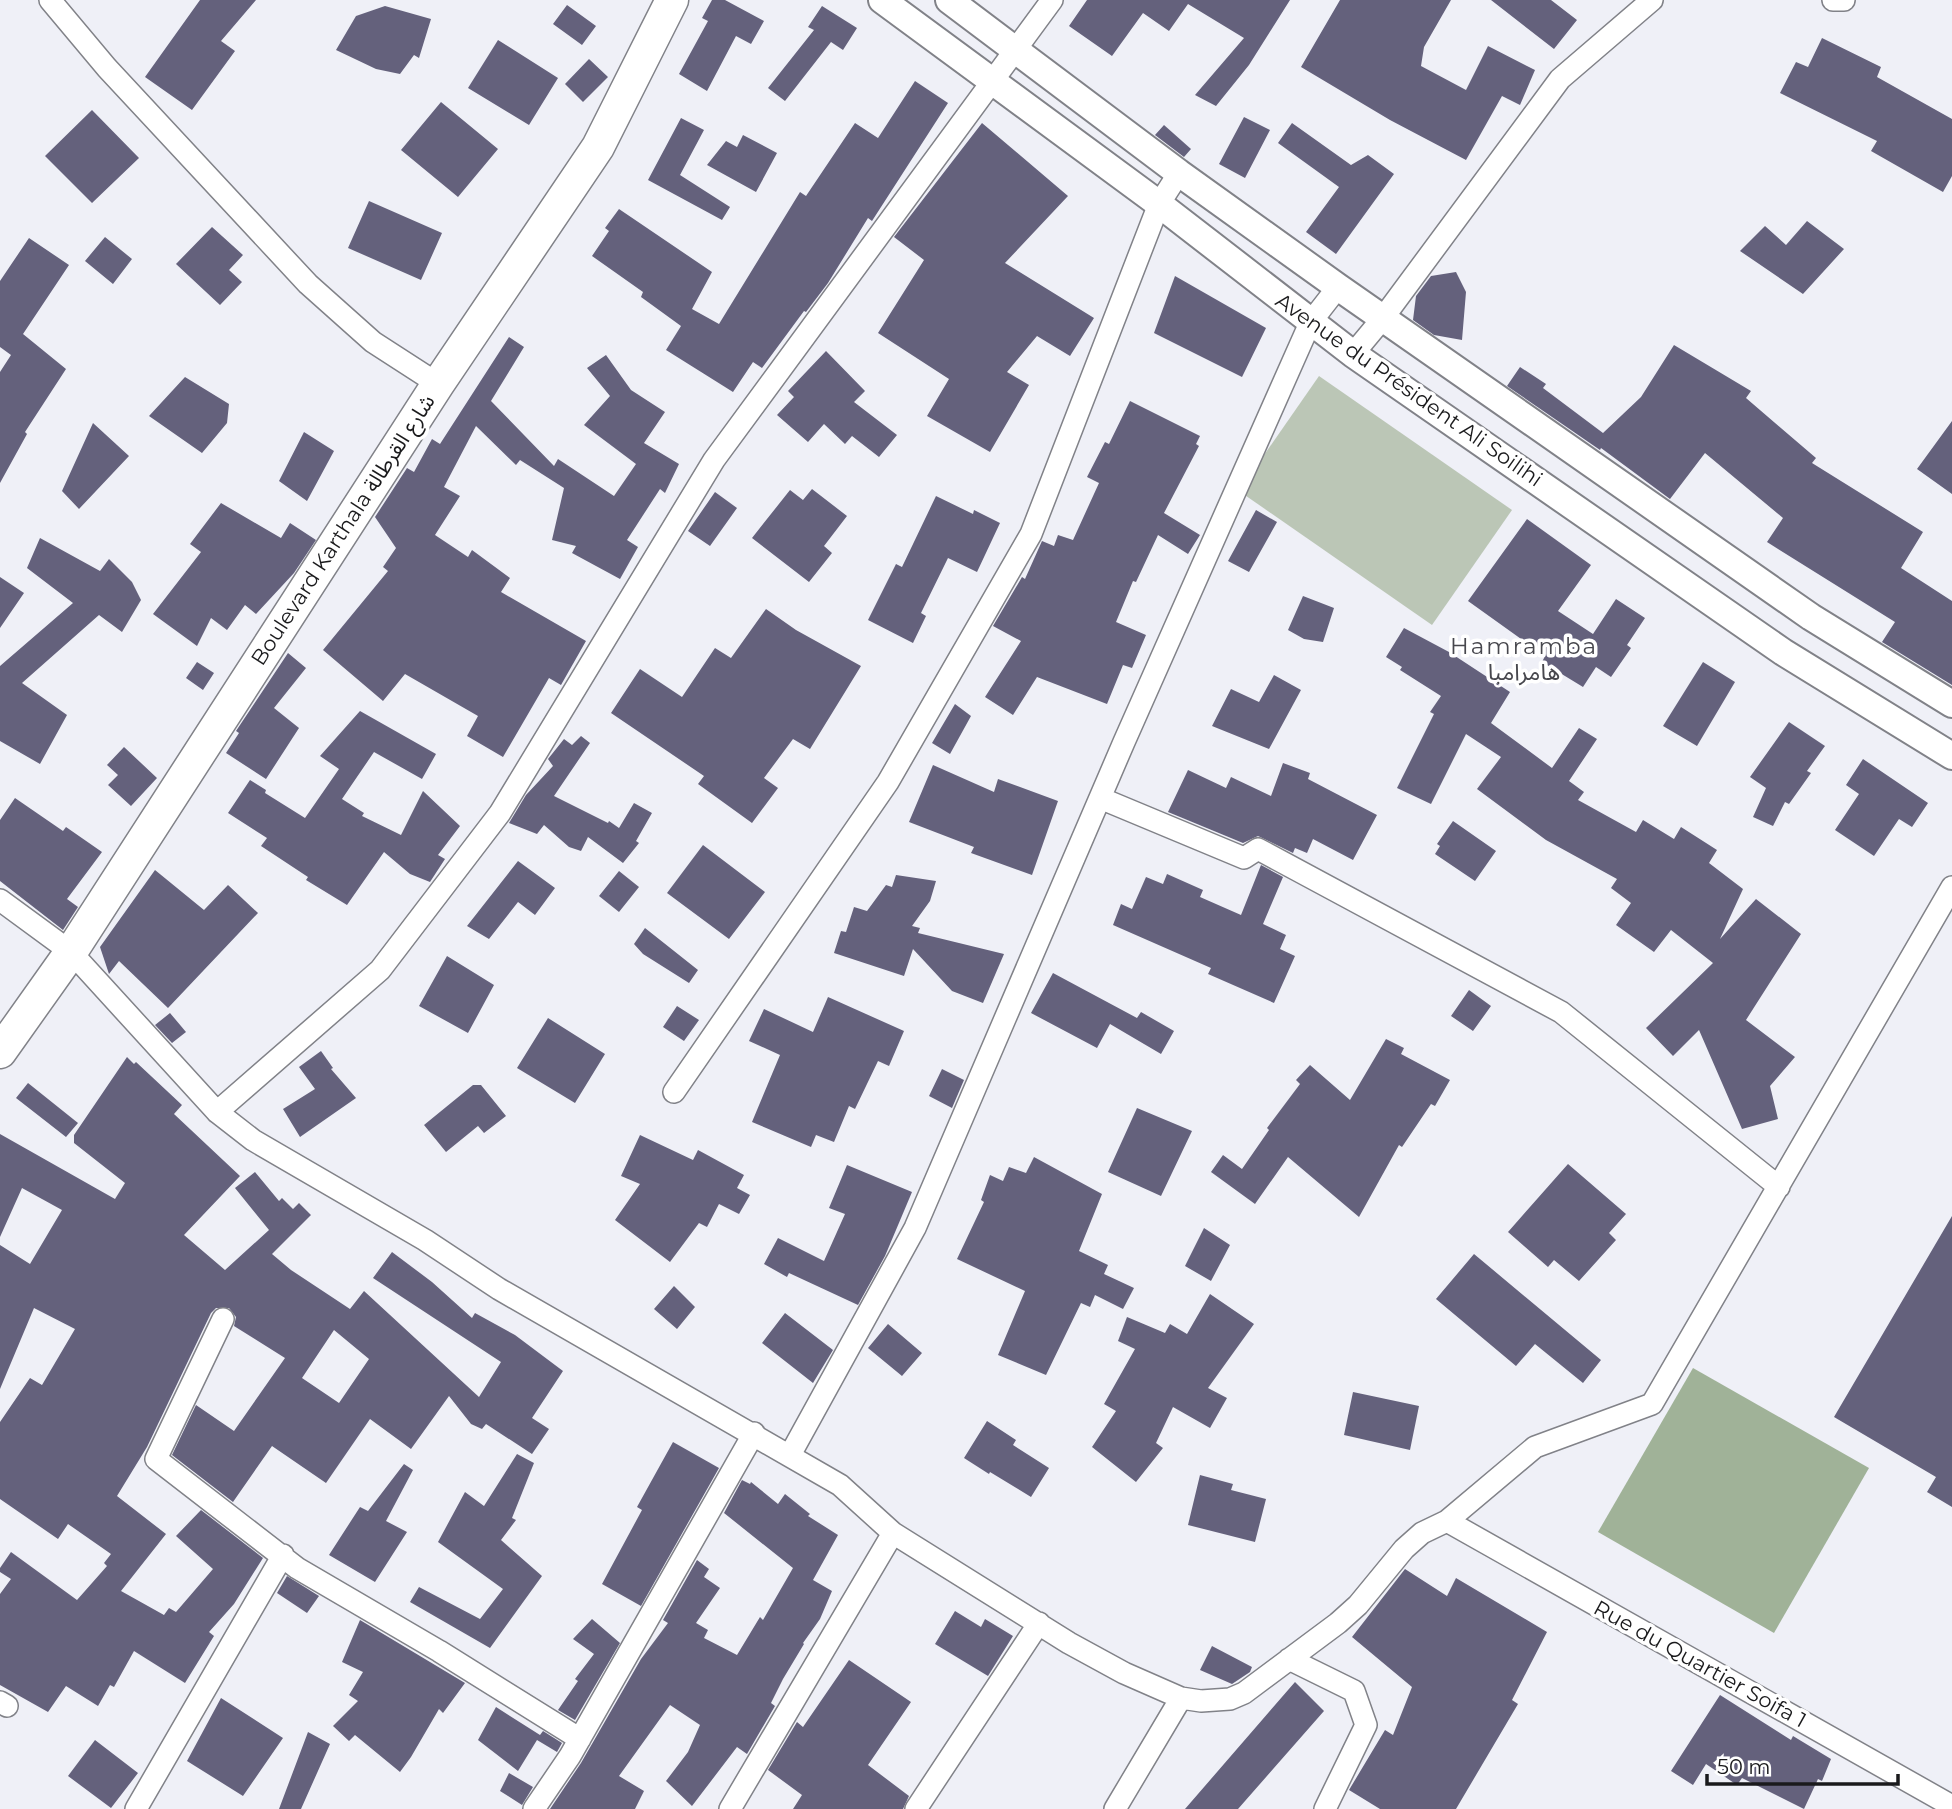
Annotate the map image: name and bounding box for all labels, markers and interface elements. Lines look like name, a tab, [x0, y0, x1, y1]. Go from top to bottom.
street label: Avenue du Président Ali Soilihi	[1271, 288, 1547, 492]
street label: Boulevard Karthala شارع القرطالة	[246, 390, 442, 671]
district label: Hamramba هامرامبا	[1450, 632, 1598, 686]
street label: Rue du Quartier Soifa 1	[1590, 1595, 1811, 1732]
scale bar	[1707, 1742, 1898, 1786]
text: 50 m	[1717, 1754, 1771, 1779]

